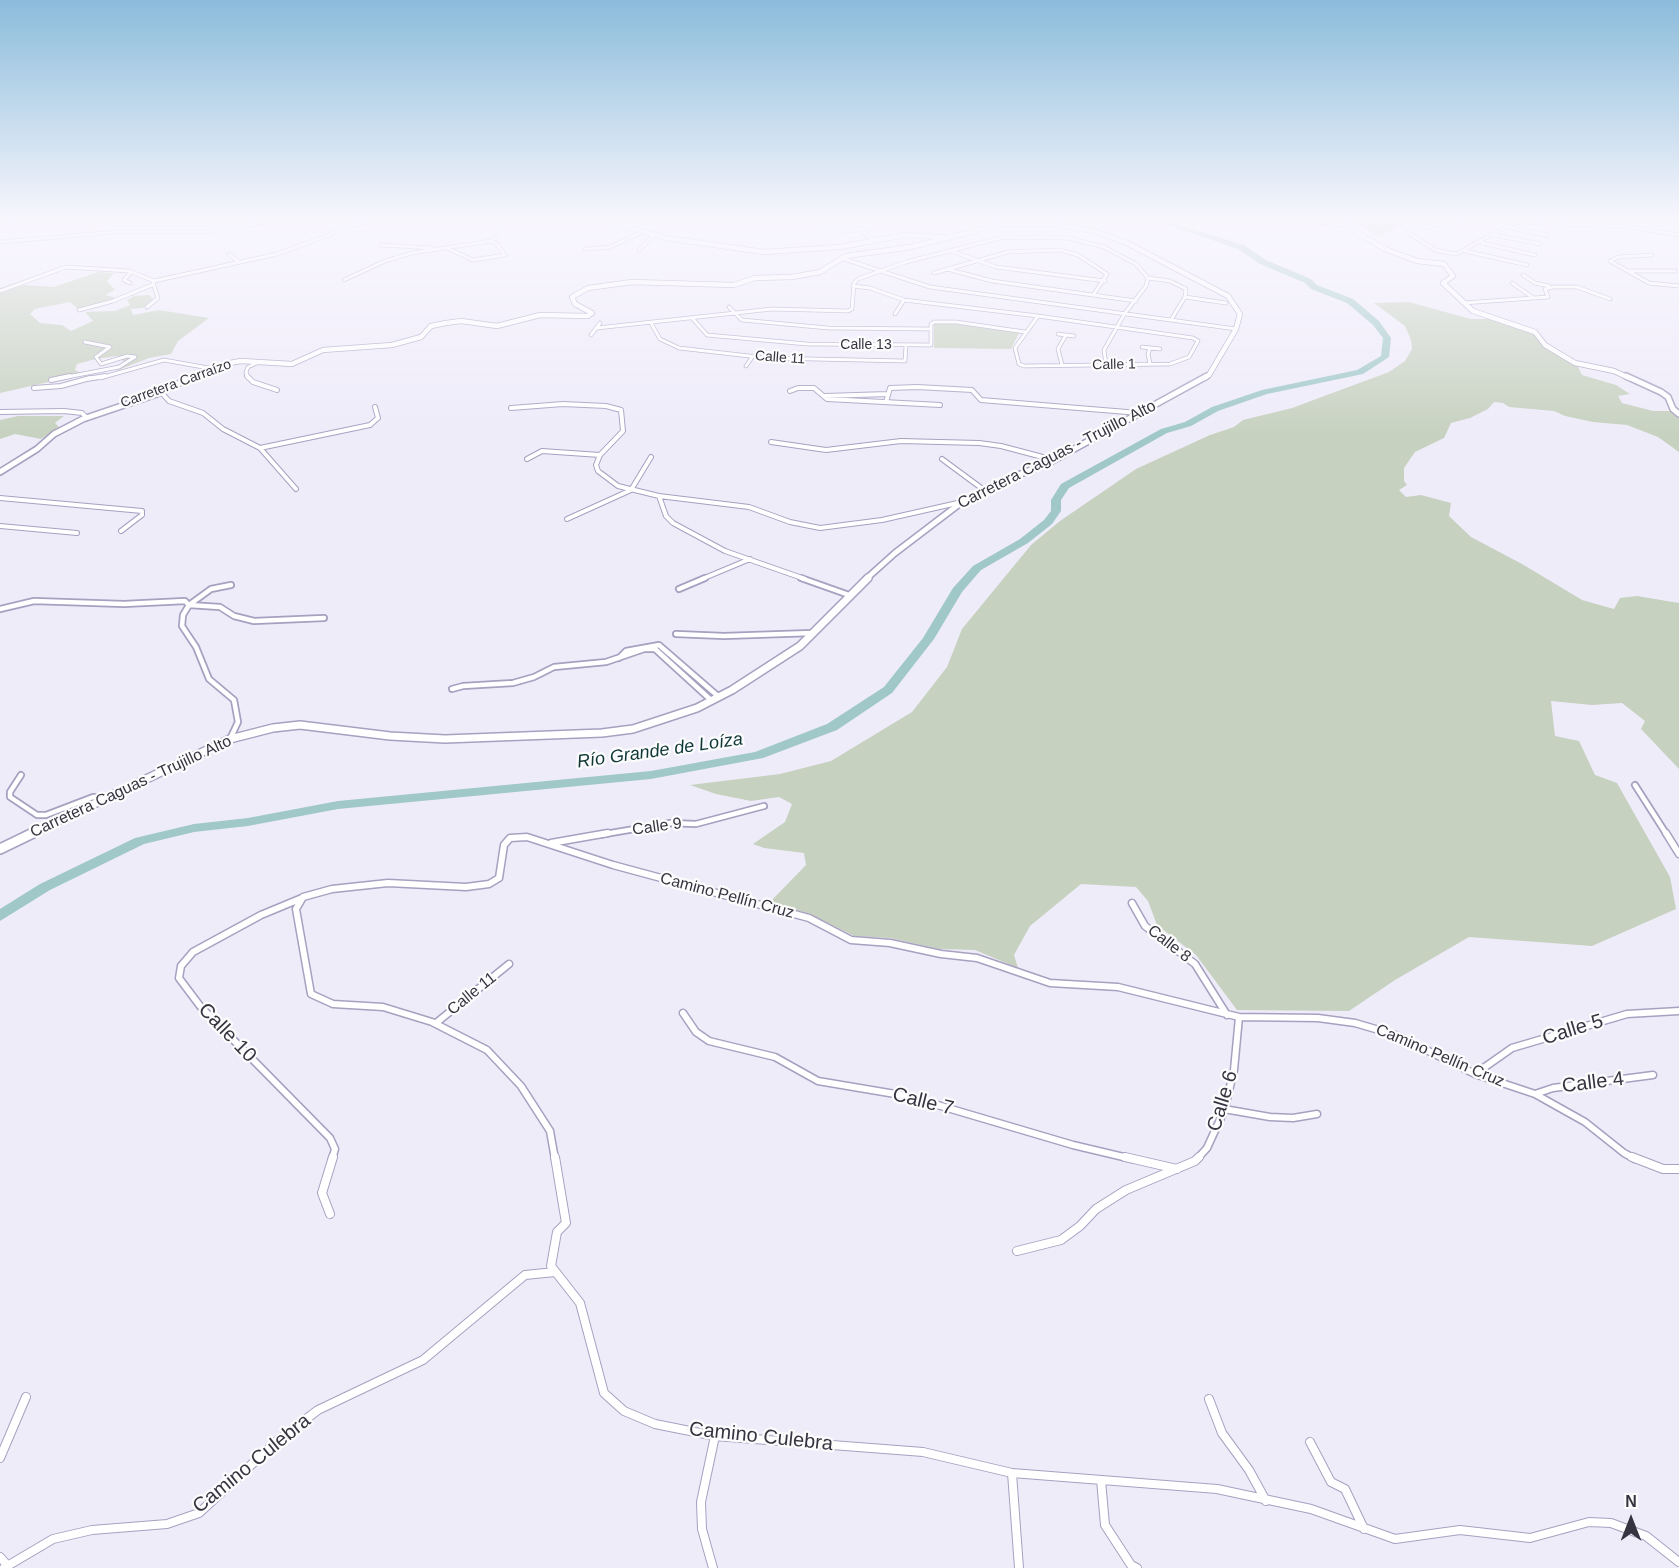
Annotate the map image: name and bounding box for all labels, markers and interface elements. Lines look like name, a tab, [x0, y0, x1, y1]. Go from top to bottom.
street label: Calle 13	[840, 337, 892, 353]
street label: Calle 11	[754, 348, 806, 368]
street label: Carretera Carraízo	[118, 356, 234, 412]
street label: Calle 1	[1092, 356, 1136, 374]
street label: Carretera Caguas - Trujillo Alto	[955, 397, 1159, 513]
water label: Río Grande de Loíza	[576, 729, 744, 773]
street label: Carretera Caguas - Trujillo Alto	[27, 732, 235, 842]
street label: Calle 9	[631, 814, 683, 840]
street label: Camino Pellín Cruz	[658, 869, 796, 923]
street label: Calle 8	[1143, 921, 1195, 967]
street label: Calle 11	[444, 968, 500, 1020]
street label: Calle 10	[193, 998, 261, 1068]
street label: Calle 5	[1540, 1009, 1606, 1051]
street label: Camino Pellín Cruz	[1373, 1020, 1507, 1092]
street label: Calle 4	[1561, 1067, 1625, 1099]
street label: Calle 6	[1202, 1068, 1244, 1134]
street label: Calle 7	[890, 1083, 956, 1121]
street label: Camino Culebra	[188, 1409, 316, 1519]
street label: Camino Culebra	[688, 1418, 834, 1456]
north arrow	[1601, 1490, 1661, 1550]
text: N	[1625, 1493, 1637, 1510]

